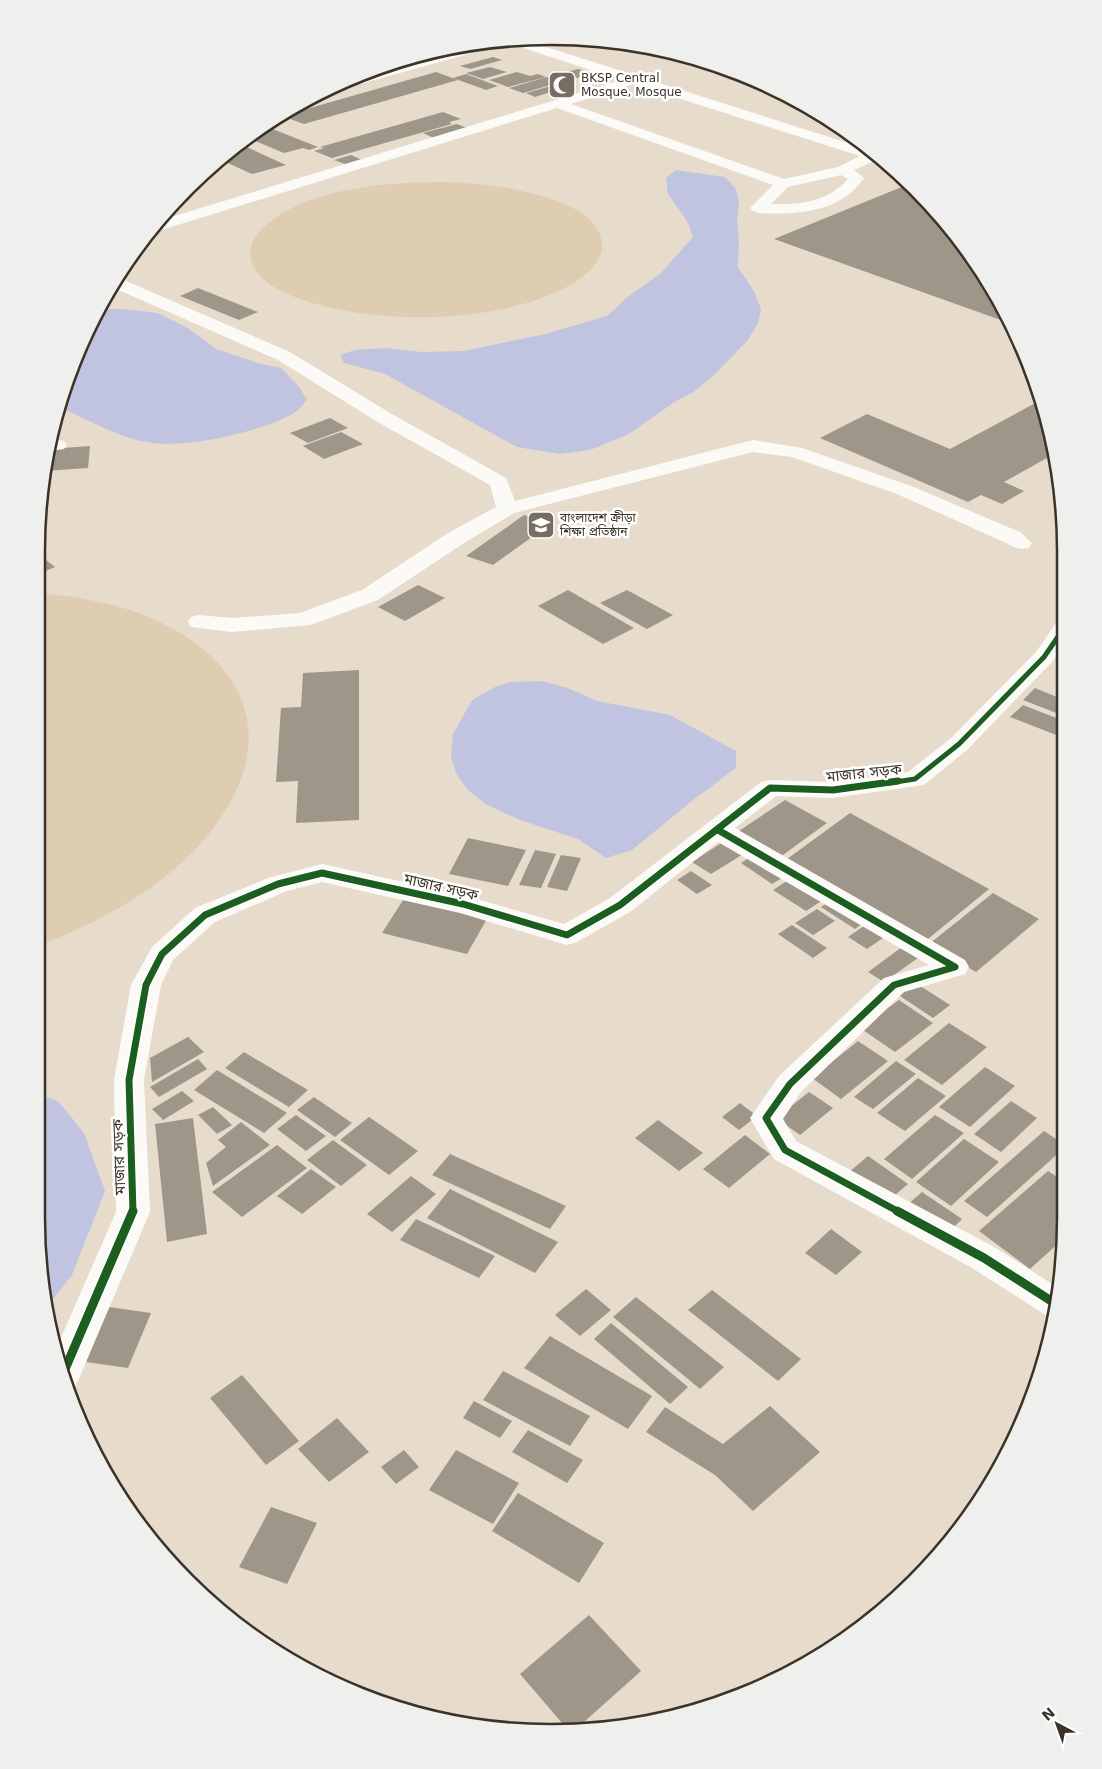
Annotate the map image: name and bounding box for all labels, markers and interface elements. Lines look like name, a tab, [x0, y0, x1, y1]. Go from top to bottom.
mosque icon: BKSP Central Mosque, Mosque	[547, 70, 577, 100]
place label: BKSP Central Mosque, Mosque	[581, 71, 682, 99]
school or university icon: বাংলাদেশ ক্রীড়া শিক্ষা প্রতিষ্ঠান	[526, 510, 556, 540]
place label: বাংলাদেশ ক্রীড়া শিক্ষা প্রতিষ্ঠান	[559, 510, 637, 539]
street label: মাজার সড়ক	[824, 760, 904, 786]
street label: মাজার সড়ক	[401, 869, 481, 905]
street label: মাজার সড়ক	[109, 1118, 129, 1196]
north arrow	[1032, 1699, 1082, 1749]
text: N	[1039, 1704, 1058, 1724]

